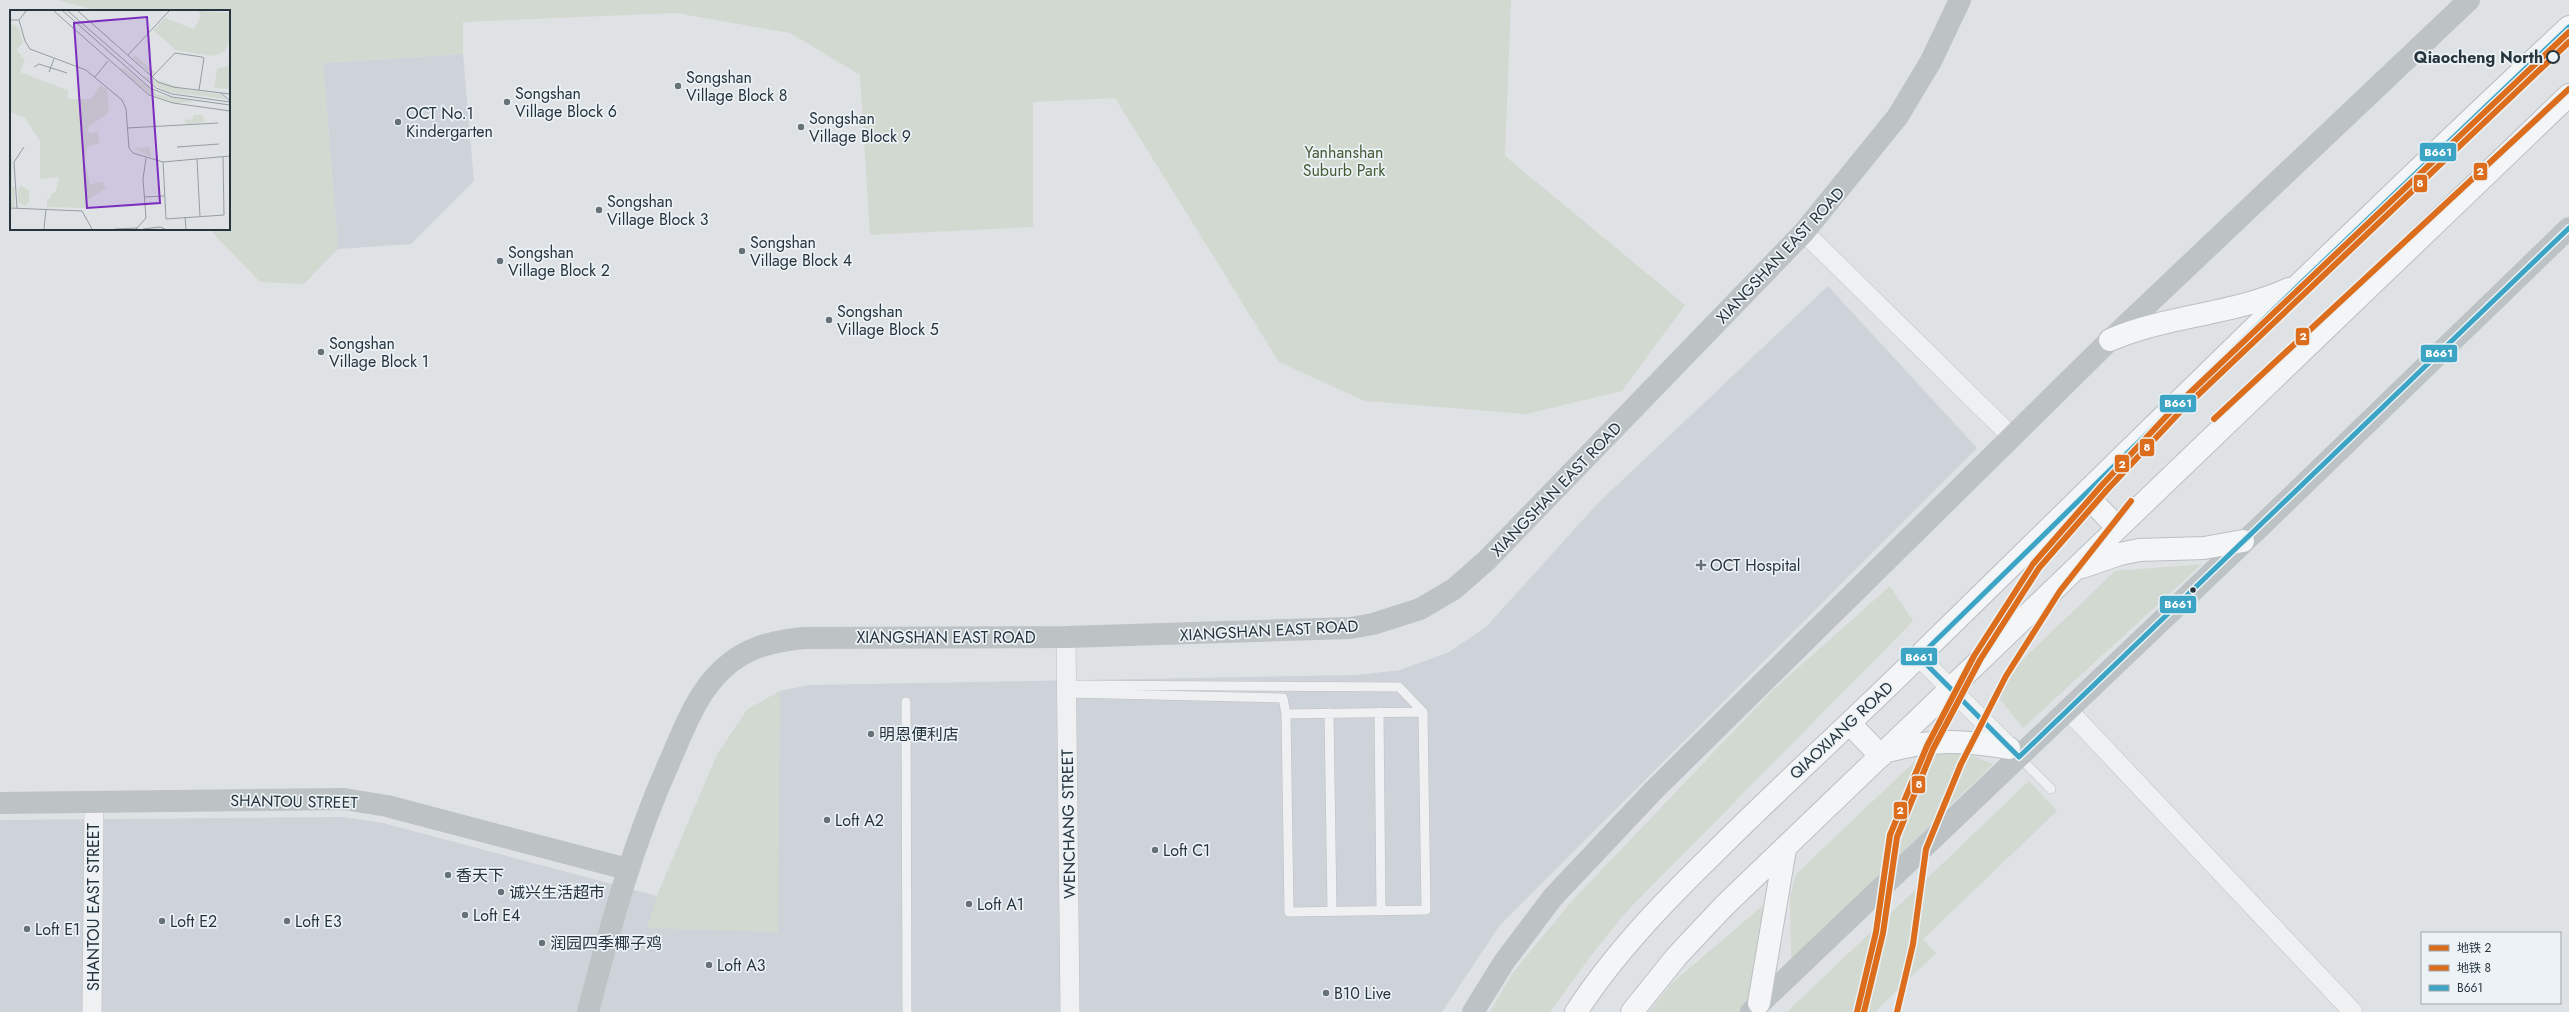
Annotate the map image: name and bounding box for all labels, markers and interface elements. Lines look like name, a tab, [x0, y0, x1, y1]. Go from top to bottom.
inset map	[10, 10, 230, 230]
place label: Qiaocheng North	[2414, 46, 2543, 69]
marker: Qiaocheng North	[2546, 50, 2560, 64]
place label: Songshan Village Block 8	[686, 66, 788, 107]
marker: Songshan Village Block 8	[673, 81, 683, 91]
place label: Songshan Village Block 6	[515, 82, 617, 123]
marker: Songshan Village Block 6	[502, 97, 512, 107]
place label: OCT No.1 Kindergarten	[406, 102, 493, 143]
place label: Songshan Village Block 9	[809, 107, 911, 148]
marker: OCT No.1 Kindergarten	[393, 117, 403, 127]
marker: Songshan Village Block 9	[796, 122, 806, 132]
park label: Yanhanshan Suburb Park	[1303, 141, 1386, 182]
line badge: B661	[2419, 142, 2457, 162]
text: B661	[2424, 144, 2452, 160]
line badge: 2	[2473, 162, 2488, 181]
text: 2	[2476, 163, 2484, 179]
line badge: 8	[2413, 174, 2428, 193]
text: 8	[2417, 175, 2424, 191]
street label: XIANGSHAN EAST ROAD	[1711, 182, 1850, 329]
place label: Songshan Village Block 3	[607, 190, 709, 231]
marker: Songshan Village Block 3	[594, 205, 604, 215]
place label: Songshan Village Block 4	[750, 231, 852, 272]
place label: Songshan Village Block 2	[508, 241, 610, 282]
marker: Songshan Village Block 4	[737, 246, 747, 256]
marker: Songshan Village Block 2	[495, 256, 505, 266]
place label: Songshan Village Block 5	[837, 300, 939, 341]
marker: Songshan Village Block 5	[824, 315, 834, 325]
line badge: 2	[2295, 327, 2310, 346]
text: 2	[2299, 328, 2307, 344]
place label: Songshan Village Block 1	[329, 332, 429, 373]
line badge: B661	[2420, 344, 2458, 363]
text: B661	[2425, 345, 2453, 361]
marker: Songshan Village Block 1	[316, 347, 326, 357]
line badge: B661	[2159, 394, 2197, 413]
text: B661	[2164, 395, 2192, 411]
street label: XIANGSHAN EAST ROAD	[1486, 417, 1627, 562]
line badge: 8	[2139, 438, 2155, 457]
text: 8	[2144, 439, 2151, 455]
line badge: 2	[2114, 454, 2130, 473]
text: 2	[2118, 456, 2126, 472]
place label: OCT Hospital	[1710, 554, 1800, 577]
marker: OCT Hospital	[1695, 559, 1707, 571]
unlabelled marker	[2188, 585, 2198, 595]
line badge: B661	[2159, 595, 2197, 614]
text: B661	[2164, 596, 2192, 612]
street label: XIANGSHAN EAST ROAD	[1179, 614, 1359, 647]
street label: XIANGSHAN EAST ROAD	[856, 626, 1036, 649]
line badge: B661	[1900, 647, 1938, 666]
text: B661	[1905, 649, 1933, 665]
street label: QIAOXIANG ROAD	[1784, 676, 1898, 785]
place label: 明恩便利店	[879, 723, 959, 746]
marker: 明恩便利店	[866, 729, 876, 739]
street label: WENCHANG STREET	[1056, 748, 1081, 899]
line badge: 8	[1911, 775, 1926, 794]
text: 8	[1916, 776, 1923, 792]
street label: SHANTOU STREET	[230, 789, 358, 814]
line badge: 2	[1893, 801, 1908, 820]
text: 2	[1896, 802, 1904, 818]
place label: Loft A2	[835, 809, 884, 832]
marker: Loft A2	[822, 815, 832, 825]
street label: SHANTOU EAST STREET	[82, 823, 105, 991]
place label: Loft C1	[1163, 839, 1210, 862]
marker: Loft C1	[1150, 845, 1160, 855]
place label: 香天下	[456, 864, 504, 887]
marker: 香天下	[443, 870, 453, 880]
place label: 诚兴生活超市	[509, 881, 605, 904]
marker: 诚兴生活超市	[496, 887, 506, 897]
place label: Loft A1	[977, 893, 1024, 916]
marker: Loft A1	[964, 899, 974, 909]
place label: Loft E4	[473, 904, 520, 927]
place label: Loft E2	[170, 910, 217, 933]
place label: Loft E3	[295, 910, 342, 933]
marker: Loft E4	[460, 910, 470, 920]
marker: Loft E2	[157, 916, 167, 926]
marker: Loft E3	[282, 916, 292, 926]
place label: Loft E1	[35, 918, 80, 941]
marker: Loft E1	[22, 924, 32, 934]
place label: 润园四季椰子鸡	[550, 932, 662, 955]
legend	[2421, 932, 2561, 1004]
marker: 润园四季椰子鸡	[537, 938, 547, 948]
text: 地铁 2	[2457, 939, 2492, 957]
place label: Loft A3	[717, 954, 766, 977]
text: 地铁 8	[2457, 959, 2491, 977]
marker: Loft A3	[704, 960, 714, 970]
text: B661	[2457, 979, 2483, 997]
place label: B10 Live	[1334, 982, 1391, 1005]
marker: B10 Live	[1321, 988, 1331, 998]

